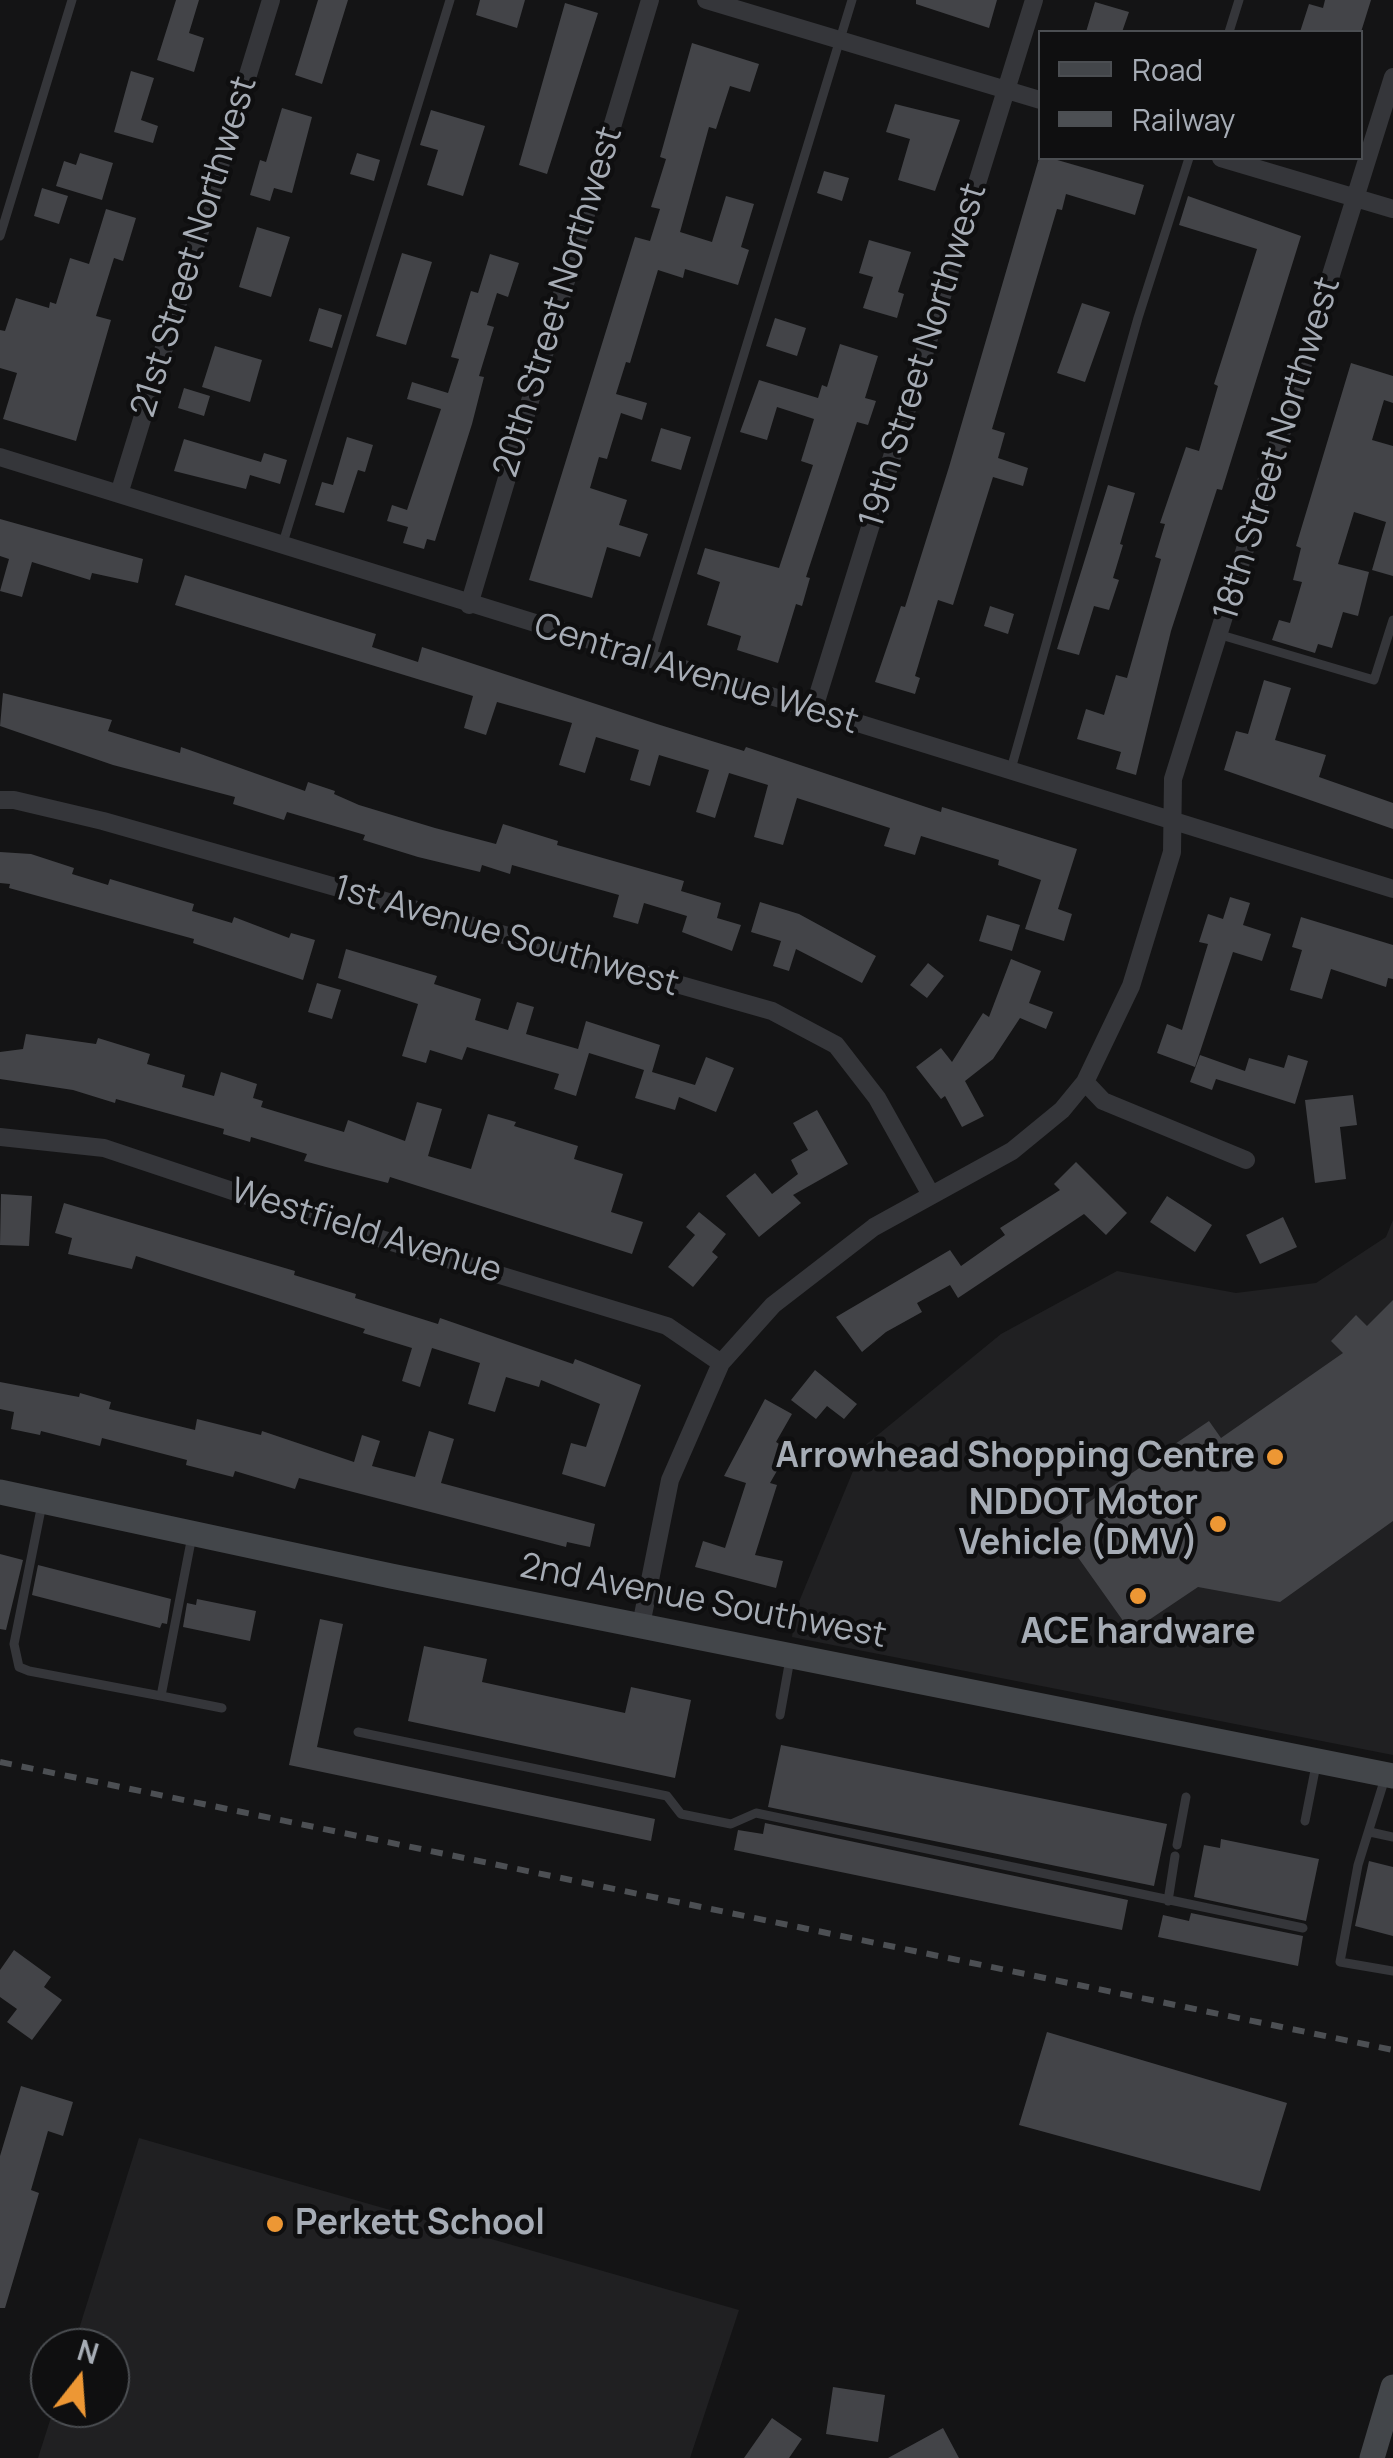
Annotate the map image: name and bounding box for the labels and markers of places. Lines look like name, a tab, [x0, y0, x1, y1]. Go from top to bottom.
place label: Arrowhead Shopping Centre	[776, 1436, 1255, 1478]
marker: Arrowhead Shopping Centre	[1264, 1446, 1286, 1468]
place label: NDDOT Motor Vehicle (DMV)	[959, 1483, 1198, 1565]
marker: NDDOT Motor Vehicle (DMV)	[1207, 1513, 1229, 1535]
marker: ACE hardware	[1127, 1585, 1149, 1607]
place label: ACE hardware	[1020, 1612, 1256, 1654]
place label: Perkett School	[295, 2203, 545, 2245]
marker: Perkett School	[264, 2213, 286, 2235]

